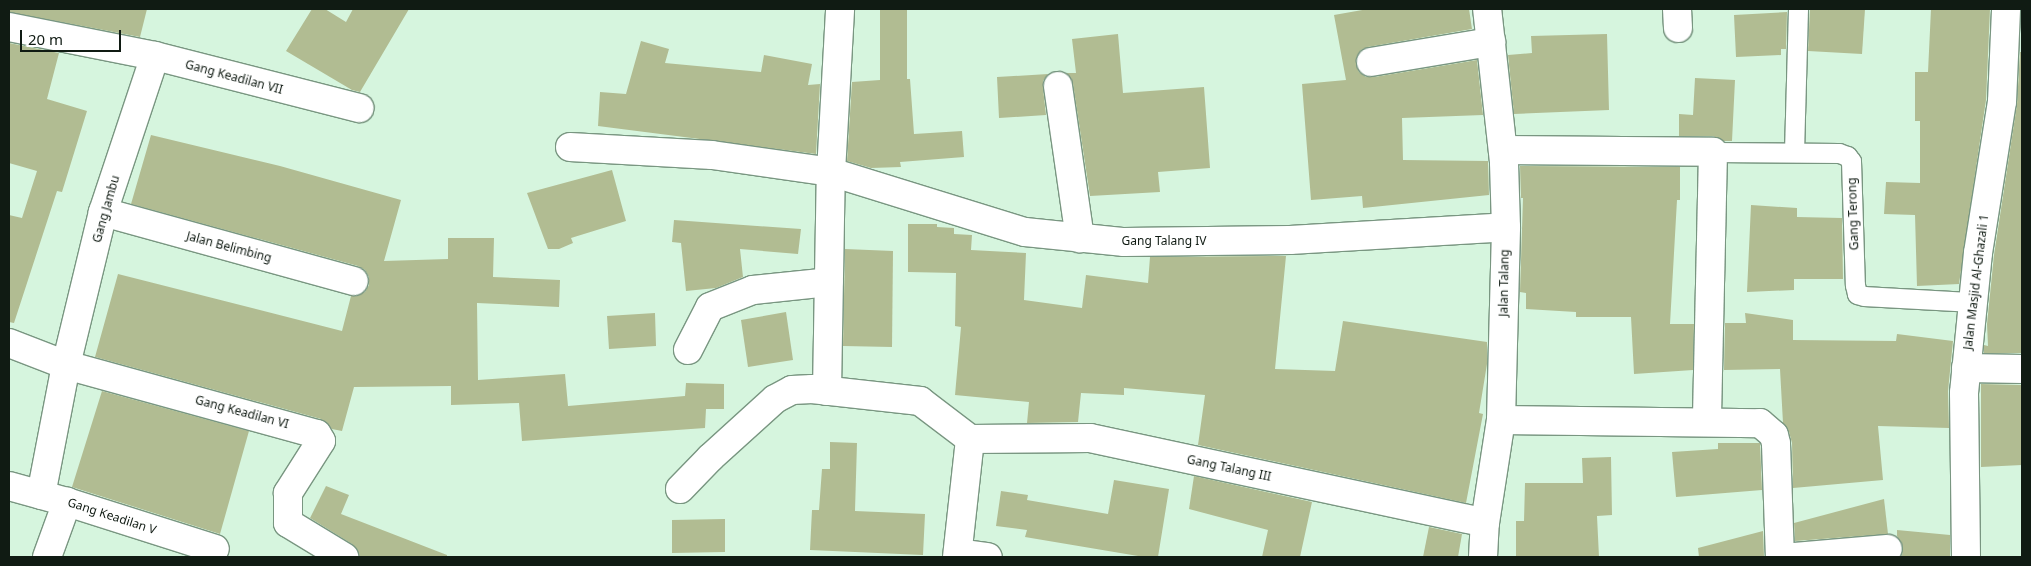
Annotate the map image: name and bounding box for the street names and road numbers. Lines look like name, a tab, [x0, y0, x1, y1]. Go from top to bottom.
street label: Gang Keadilan VII	[184, 57, 284, 97]
street label: Gang Jambu	[90, 174, 122, 244]
street label: Gang Terong	[1845, 177, 1861, 251]
street label: Jalan Masjid Al-Ghazali 1	[1961, 213, 1991, 351]
street label: Jalan Belimbing	[185, 229, 273, 265]
street label: Gang Talang IV	[1122, 234, 1206, 248]
street label: Jalan Talang	[1496, 249, 1512, 317]
street label: Gang Keadilan VI	[194, 393, 290, 431]
street label: Gang Talang III	[1186, 452, 1272, 484]
street label: Gang Keadilan V	[66, 495, 158, 537]

